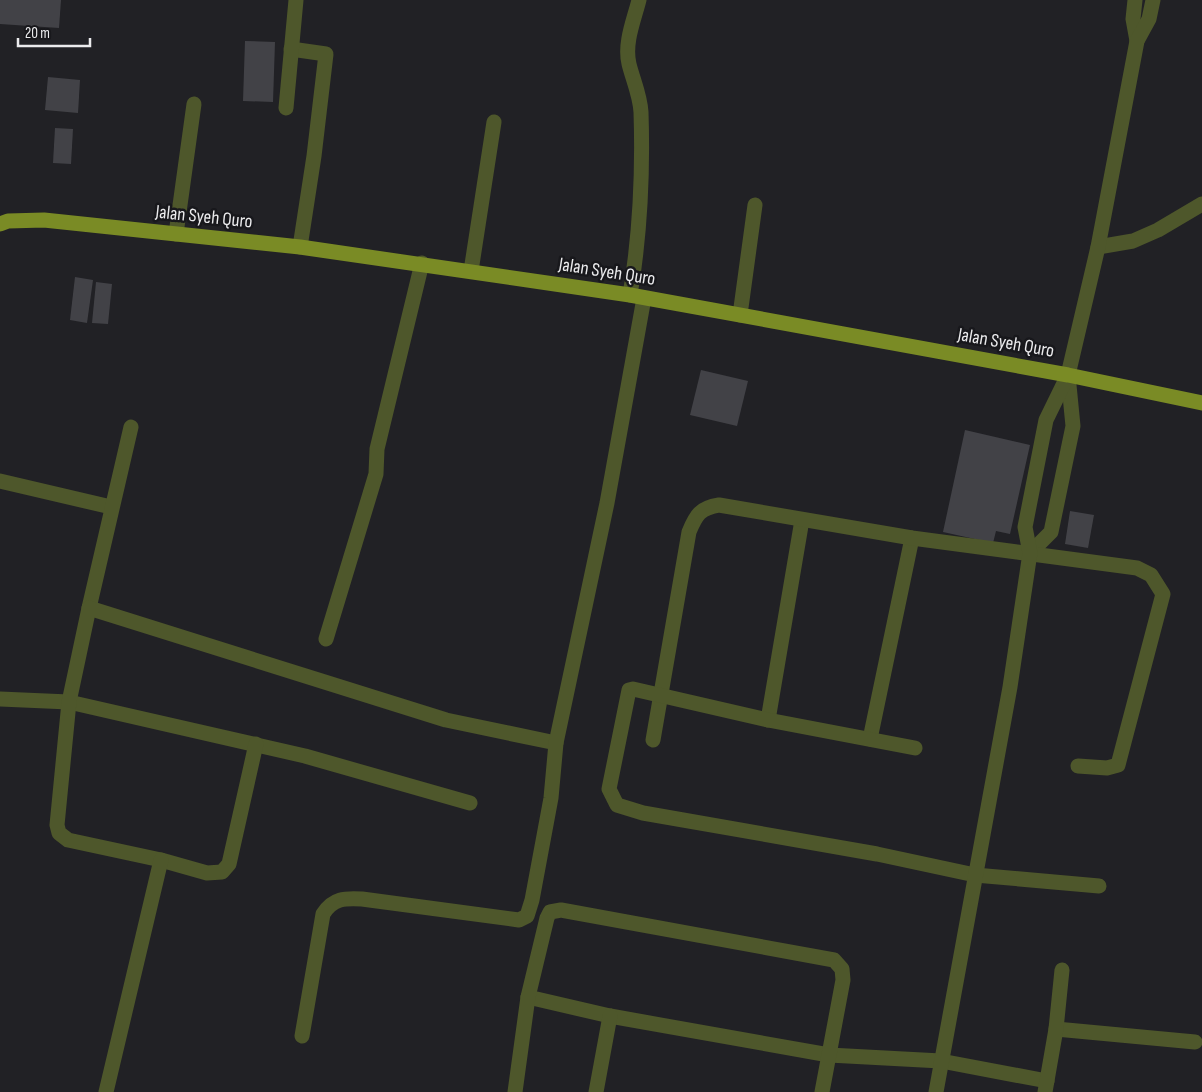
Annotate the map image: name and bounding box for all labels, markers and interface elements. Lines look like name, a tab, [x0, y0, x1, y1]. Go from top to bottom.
scale bar	[18, 15, 90, 47]
text: 20 m	[25, 24, 50, 43]
street label: Jalan Syeh Quro	[153, 200, 254, 234]
street label: Jalan Syeh Quro	[556, 253, 657, 291]
street label: Jalan Syeh Quro	[955, 323, 1056, 363]

